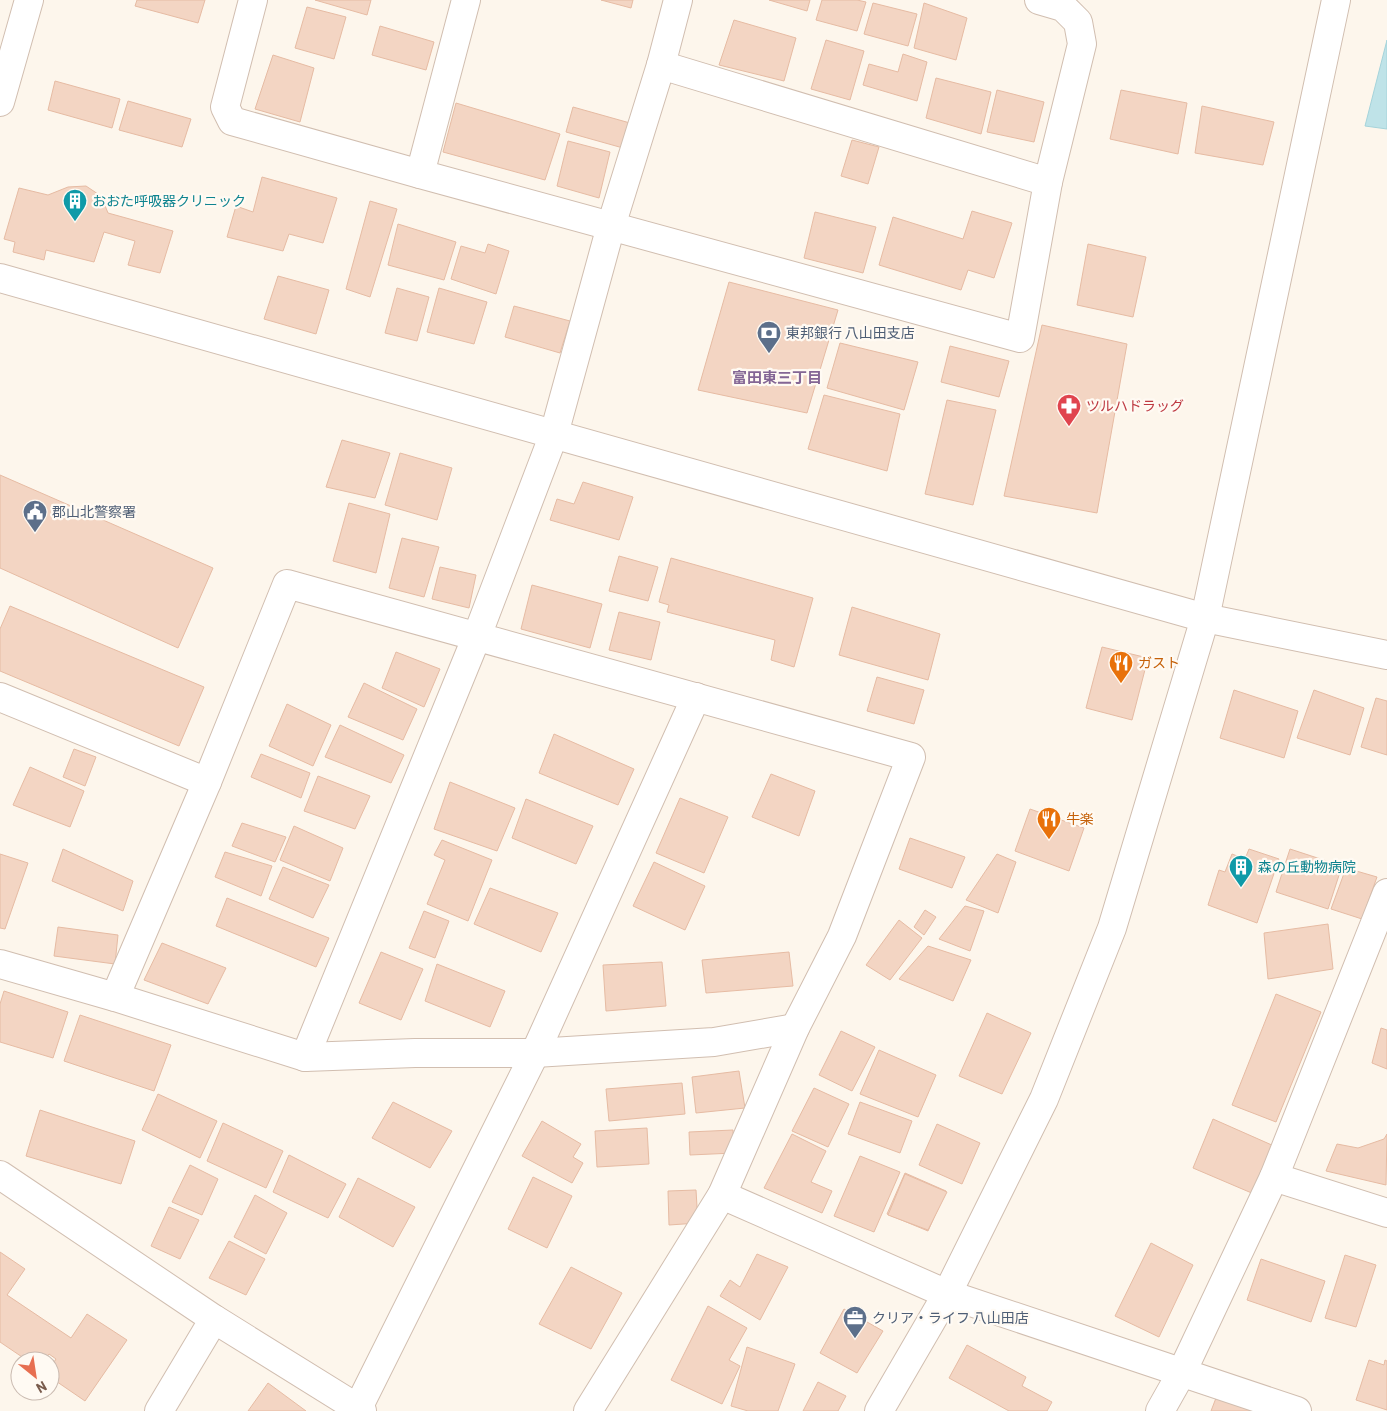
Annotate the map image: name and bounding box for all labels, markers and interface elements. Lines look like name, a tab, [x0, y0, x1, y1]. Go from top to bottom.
building icon: おおた呼吸器クリニック	[62, 188, 88, 222]
place label: おおた呼吸器クリニック	[92, 192, 246, 209]
bank icon: 東邦銀行 八山田支店	[756, 320, 782, 354]
place label: 東邦銀行 八山田支店	[786, 324, 915, 341]
district label: 富田東三丁目	[732, 368, 822, 386]
pharmacy icon: ツルハドラッグ	[1056, 393, 1082, 427]
place label: ツルハドラッグ	[1086, 397, 1184, 414]
public building icon: 郡山北警察署	[22, 499, 48, 533]
place label: 郡山北警察署	[52, 503, 136, 520]
restaurant icon: ガスト	[1108, 650, 1134, 684]
place label: ガスト	[1138, 654, 1180, 671]
restaurant icon: 牛楽	[1036, 806, 1062, 840]
place label: 牛楽	[1066, 810, 1094, 827]
building icon: 森の丘動物病院	[1228, 854, 1254, 888]
place label: 森の丘動物病院	[1258, 858, 1356, 875]
office icon: クリア・ライフ 八山田店	[842, 1305, 868, 1339]
place label: クリア・ライフ 八山田店	[872, 1309, 1029, 1326]
north arrow	[10, 1351, 60, 1401]
text: N	[33, 1378, 50, 1397]

